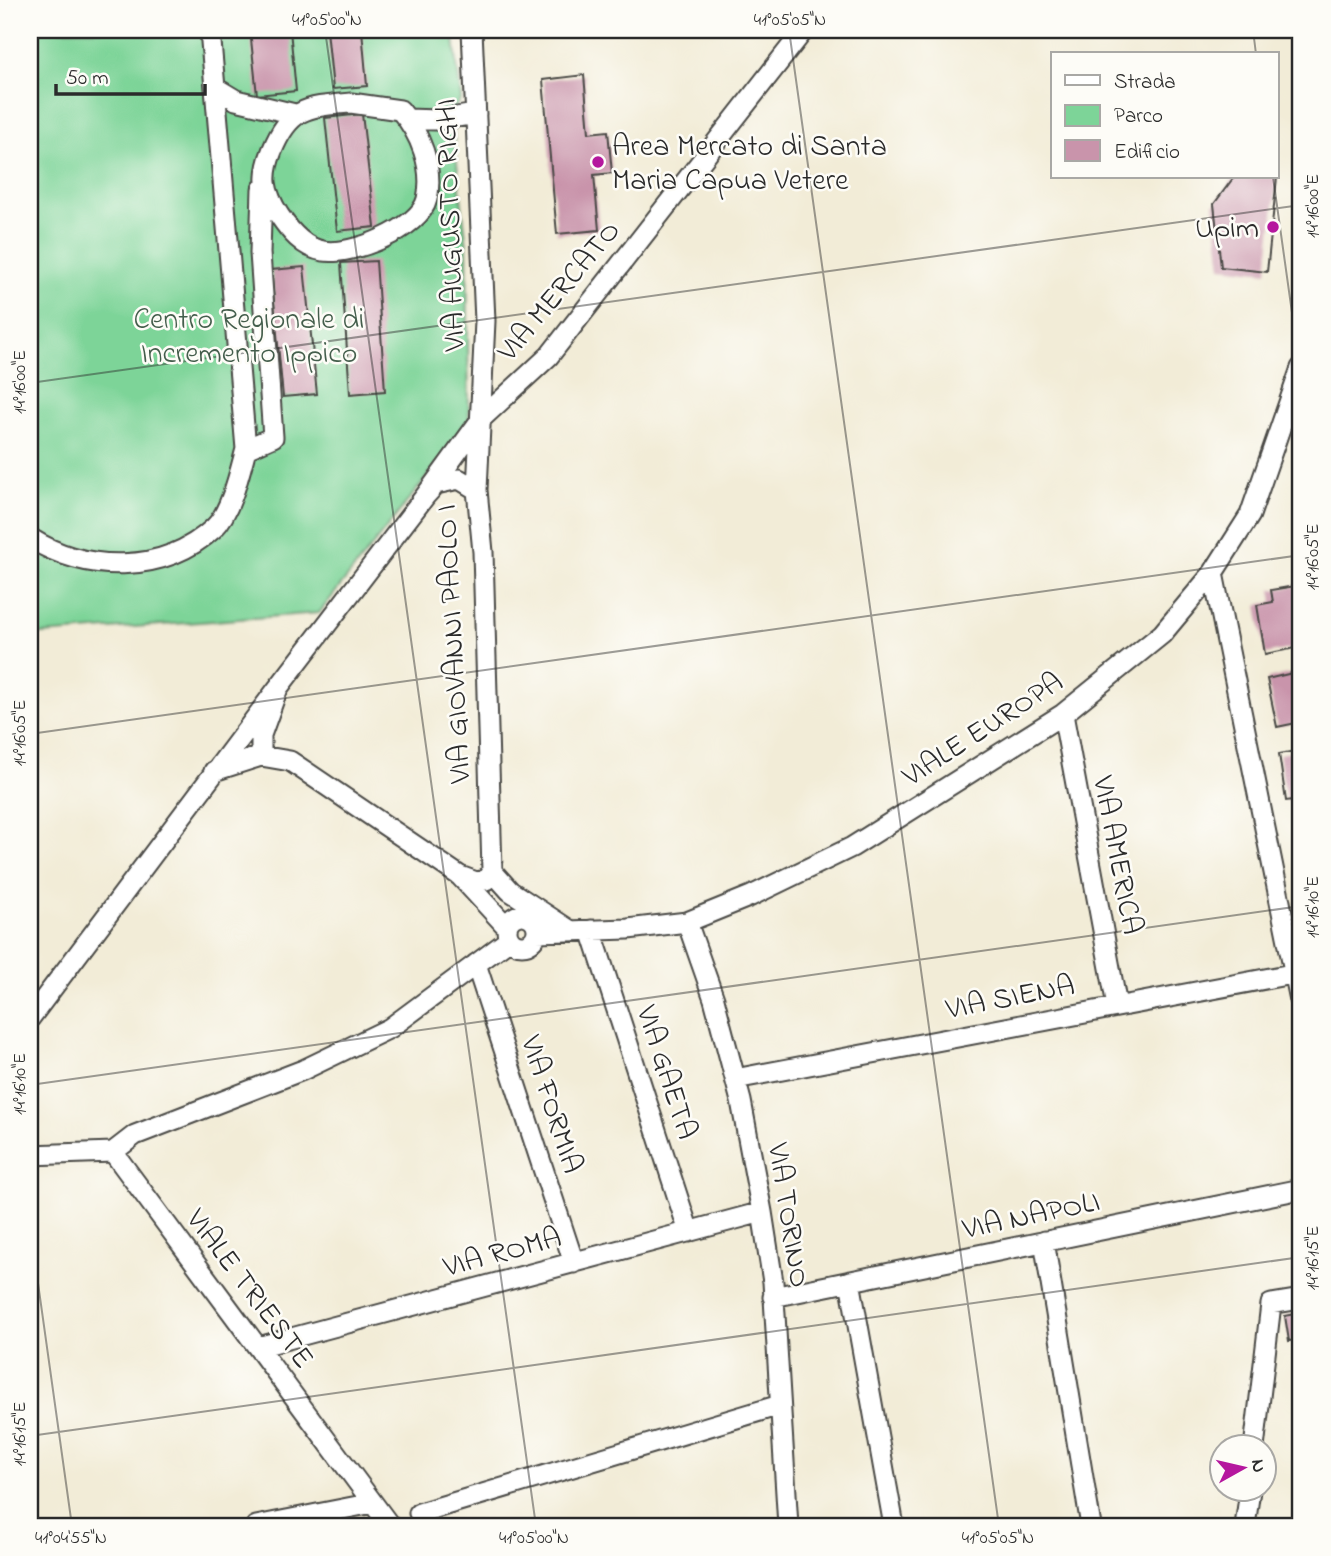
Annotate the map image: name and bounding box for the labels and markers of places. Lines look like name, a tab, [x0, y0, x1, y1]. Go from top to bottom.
place label: Area Mercato di Santa Maria Capua Vetere	[612, 126, 887, 204]
marker: Area Mercato di Santa Maria Capua Vetere	[590, 154, 606, 170]
place label: Upim	[1195, 208, 1259, 252]
marker: Upim	[1265, 219, 1281, 235]

